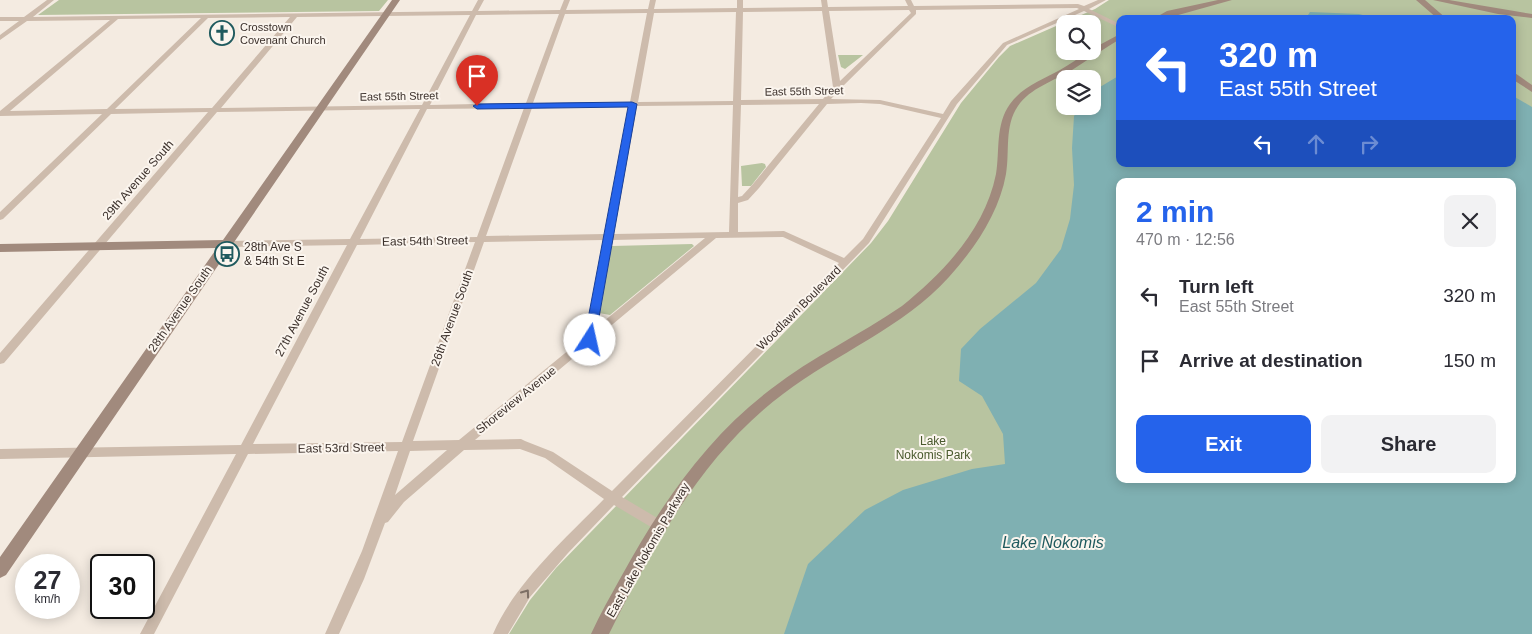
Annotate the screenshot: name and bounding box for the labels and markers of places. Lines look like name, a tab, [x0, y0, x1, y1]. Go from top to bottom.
church icon: Crosstown Covenant Church	[209, 20, 235, 46]
place label: Crosstown Covenant Church	[240, 21, 326, 46]
pin	[456, 55, 498, 106]
place label: 28th Ave S & 54th St E	[244, 240, 305, 268]
bus stop icon: 28th Ave S & 54th St E	[214, 241, 240, 267]

